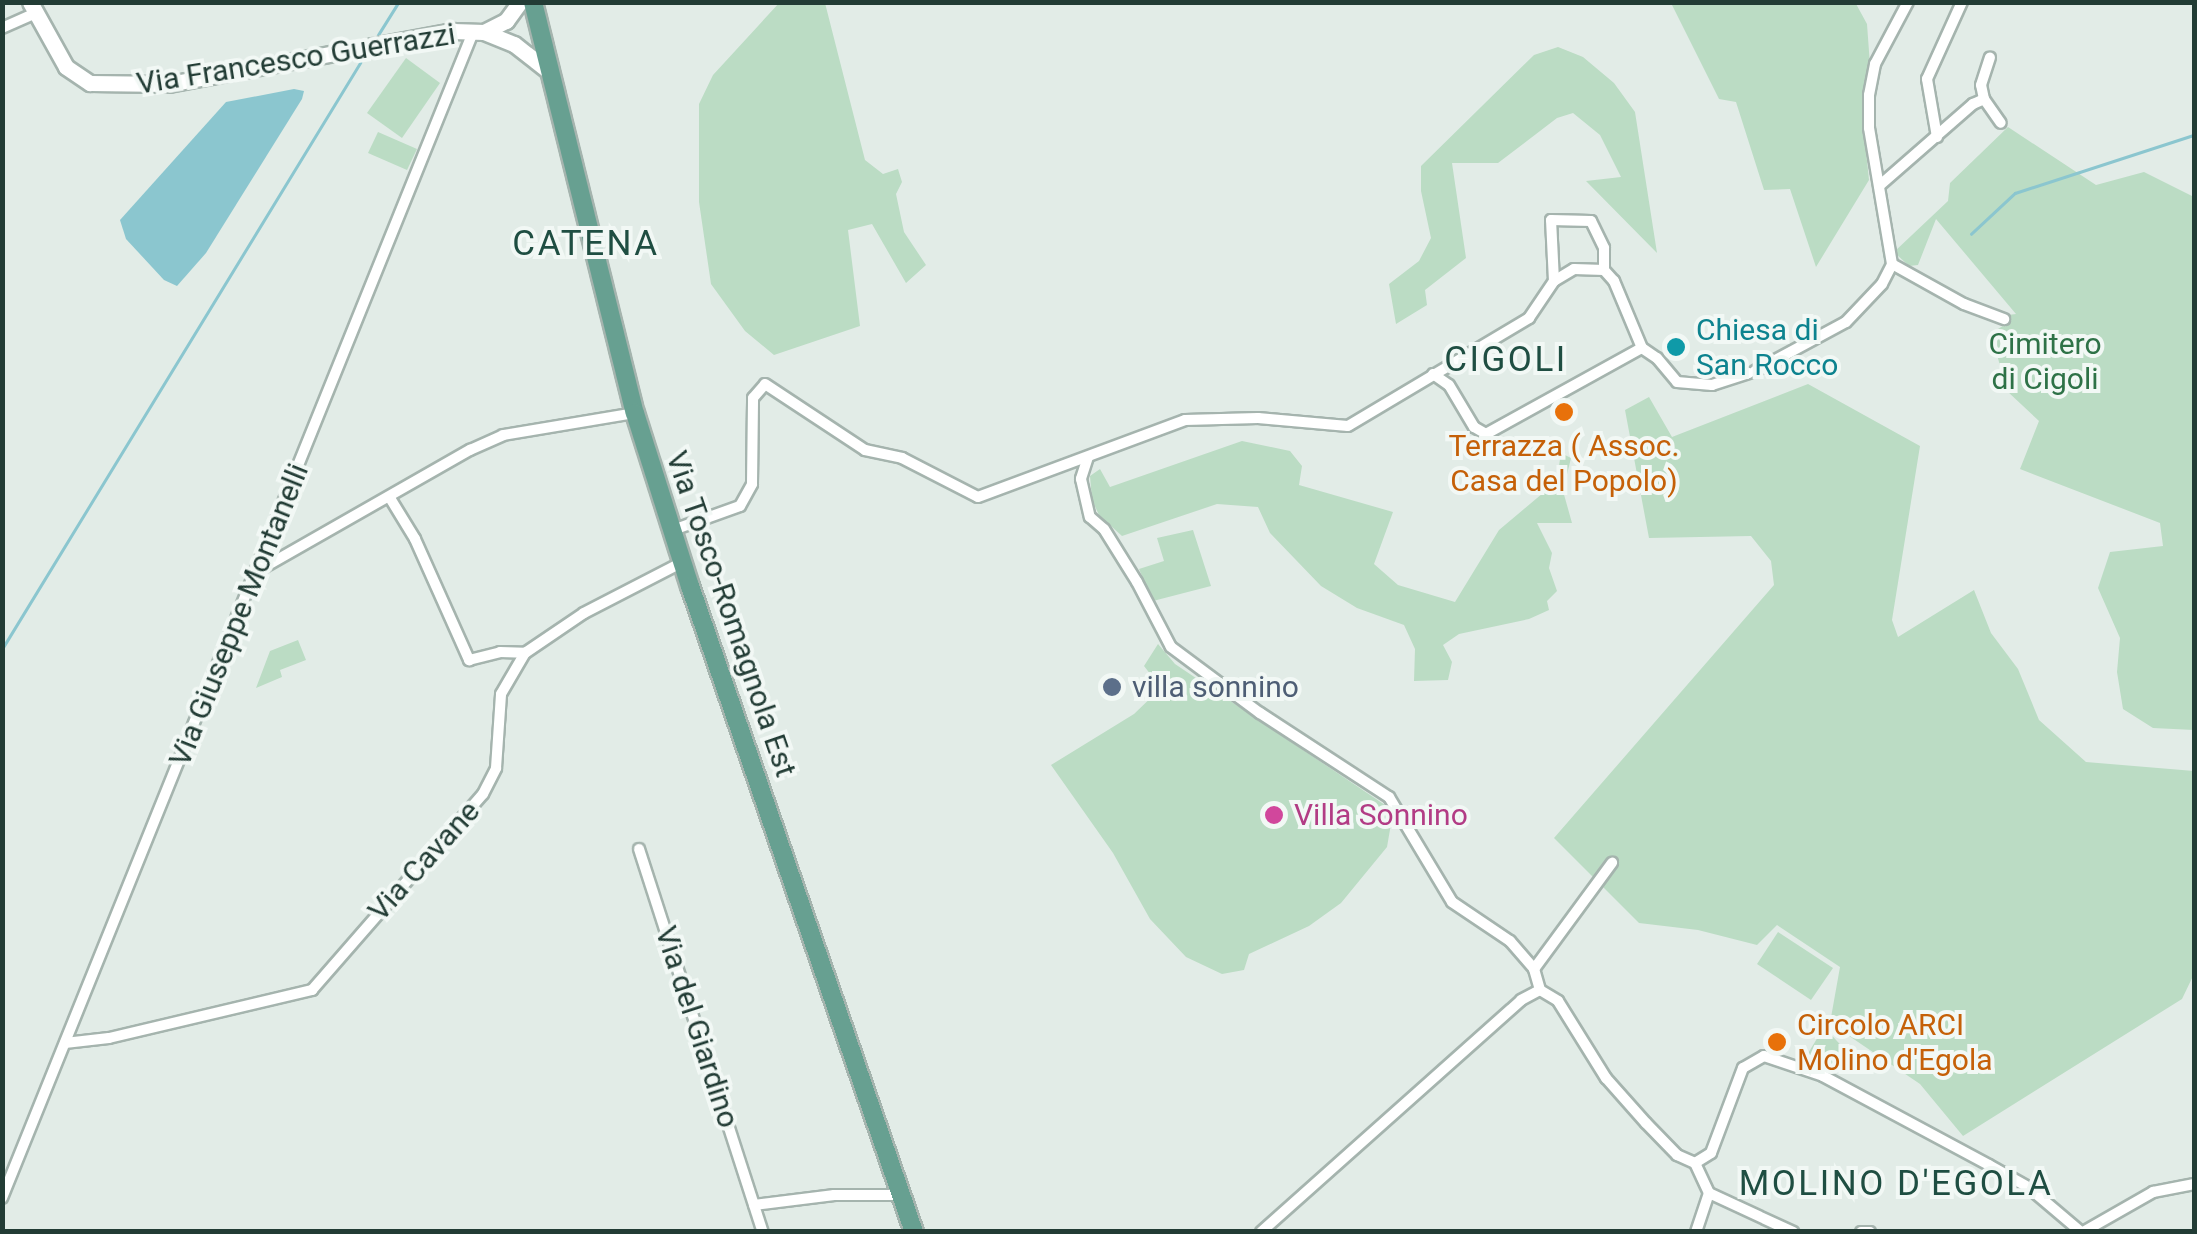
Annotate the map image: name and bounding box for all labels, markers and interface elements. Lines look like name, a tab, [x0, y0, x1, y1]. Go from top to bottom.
street label: Via Francesco Guerrazzi	[134, 16, 458, 102]
district label: CATENA	[512, 223, 660, 265]
place label: Chiesa di San Rocco	[1696, 312, 1838, 382]
park label: Cimitero di Cigoli	[1988, 326, 2102, 396]
marker: Chiesa di San Rocco	[1665, 336, 1687, 358]
district label: CIGOLI	[1444, 339, 1568, 381]
marker: Terrazza ( Assoc. Casa del Popolo)	[1553, 401, 1575, 423]
place label: Terrazza ( Assoc. Casa del Popolo)	[1449, 428, 1679, 498]
street label: Via Tosco-Romagnola Est	[658, 446, 804, 782]
street label: Via Giuseppe Montanelli	[162, 458, 316, 772]
place label: villa sonnino	[1132, 669, 1299, 705]
marker: villa sonnino	[1101, 676, 1123, 698]
street label: Via Cavane	[361, 794, 487, 928]
place label: Villa Sonnino	[1294, 797, 1468, 833]
marker: Villa Sonnino	[1263, 804, 1285, 826]
street label: Via del Giardino	[648, 922, 746, 1132]
place label: Circolo ARCI Molino d'Egola	[1797, 1007, 1993, 1078]
marker: Circolo ARCI Molino d'Egola	[1766, 1031, 1788, 1053]
district label: MOLINO D'EGOLA	[1739, 1163, 2053, 1205]

